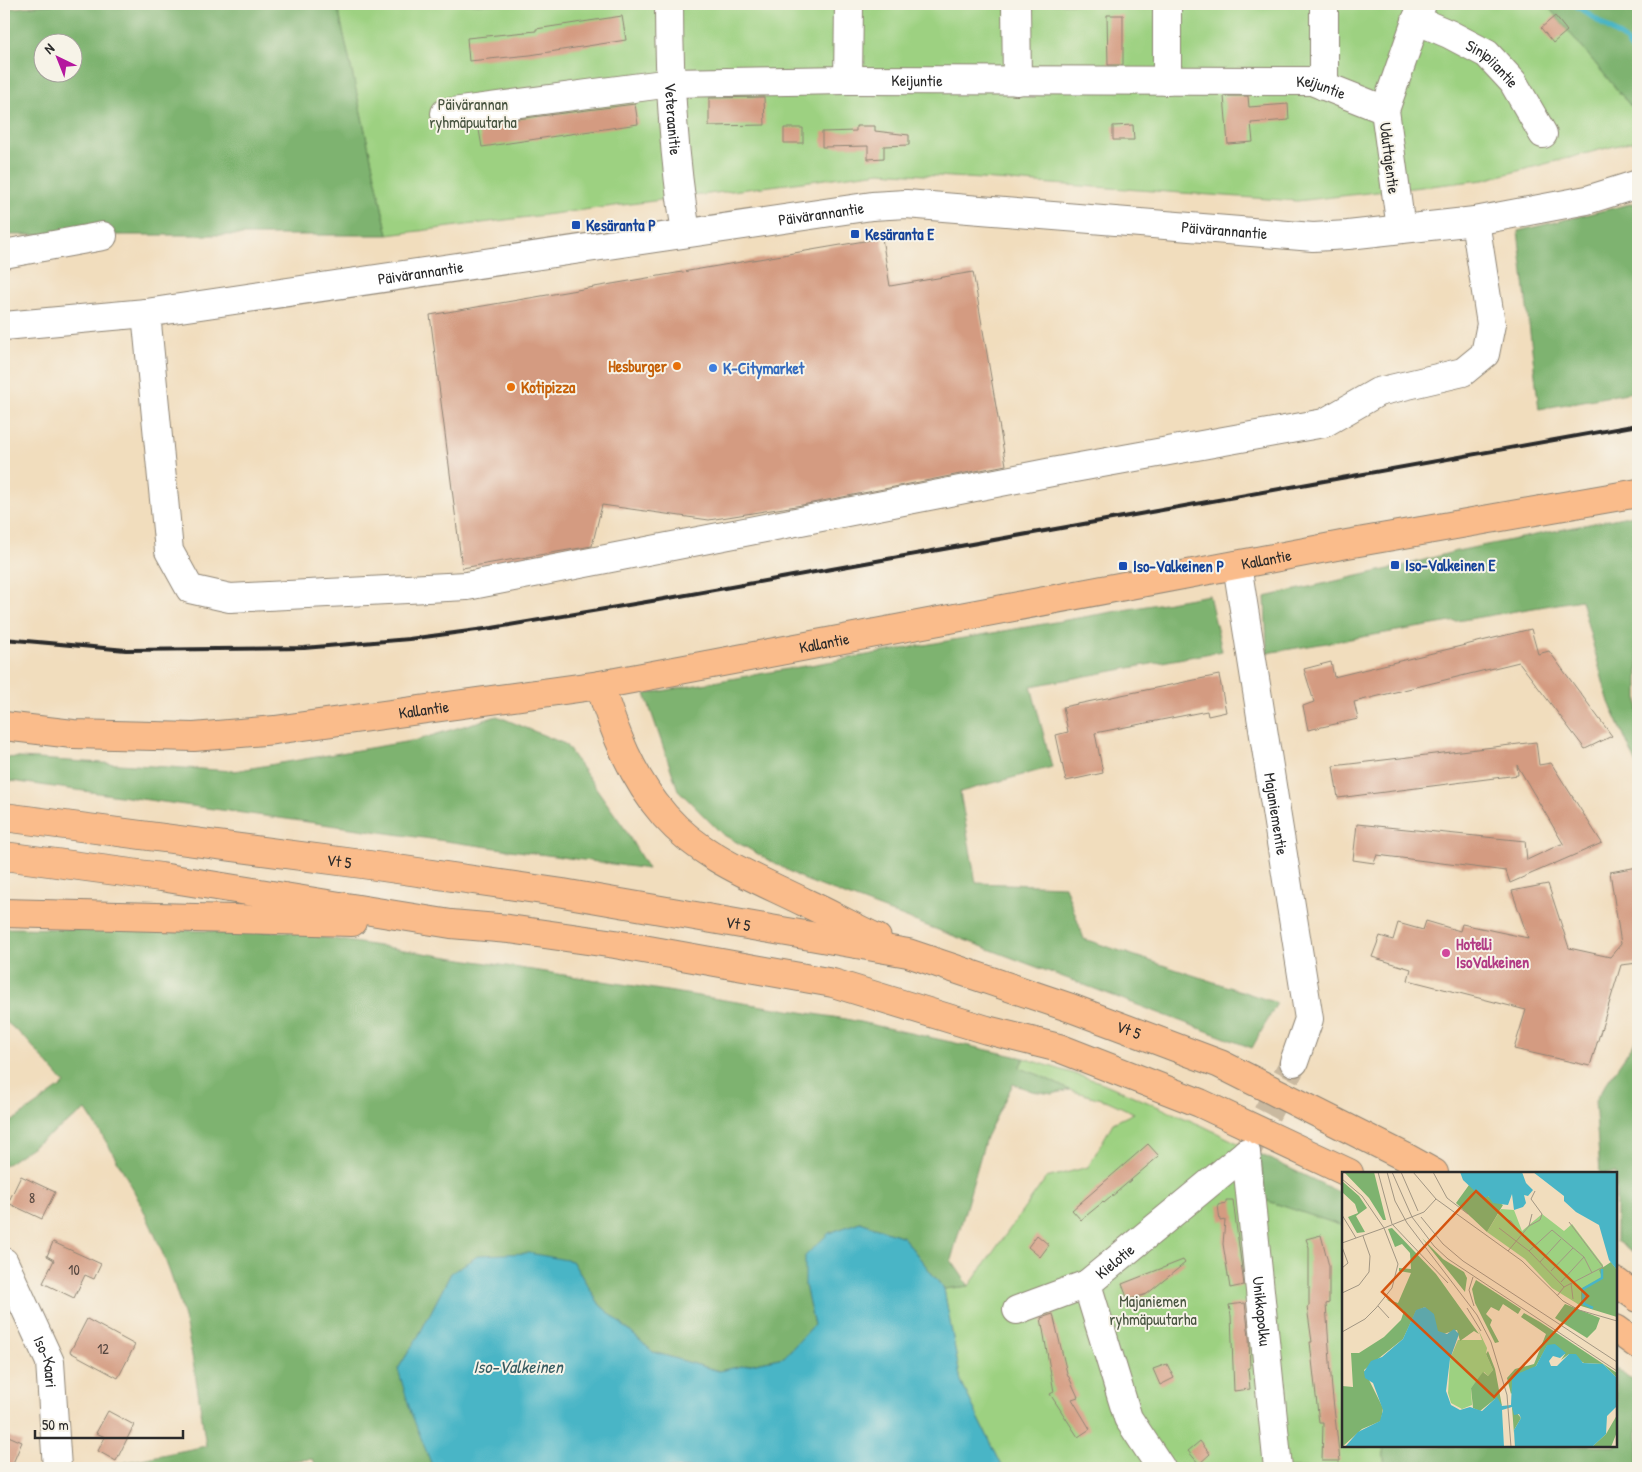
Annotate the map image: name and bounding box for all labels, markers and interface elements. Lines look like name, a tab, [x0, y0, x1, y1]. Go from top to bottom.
north arrow	[32, 32, 82, 82]
street label: Sinipiiantie	[1462, 34, 1525, 92]
text: N	[40, 38, 58, 58]
street label: Keijuntie	[891, 69, 943, 91]
street label: Keijuntie	[1296, 70, 1350, 105]
street label: Veteraanitie	[660, 82, 687, 157]
park label: Päivärannan ryhmäpuutarha	[429, 93, 517, 133]
street label: Uduttajentie	[1375, 121, 1405, 195]
street label: Päivärannantie	[777, 196, 866, 231]
place label: Kesäranta P	[586, 214, 656, 236]
street label: Päivärannantie	[1181, 215, 1269, 244]
marker: Kesäranta P	[570, 219, 582, 231]
place label: Kesäranta E	[865, 223, 935, 245]
marker: Kesäranta E	[849, 228, 861, 240]
street label: Päivärannantie	[376, 255, 465, 290]
place label: Hesburger	[608, 355, 668, 378]
place label: K-Citymarket	[723, 357, 805, 380]
marker: Hesburger	[671, 360, 683, 372]
marker: K-Citymarket	[707, 362, 719, 374]
place label: Kotipizza	[521, 376, 576, 399]
marker: Kotipizza	[505, 381, 517, 393]
street label: Kallantie	[1239, 544, 1294, 575]
place label: Iso-Valkeinen E	[1405, 554, 1496, 576]
place label: Iso-Valkeinen P	[1133, 555, 1224, 577]
marker: Iso-Valkeinen E	[1389, 559, 1401, 571]
marker: Iso-Valkeinen P	[1117, 560, 1129, 572]
street label: Kallantie	[797, 627, 852, 658]
street label: Kallantie	[397, 695, 451, 724]
street label: Majaniementie	[1259, 771, 1294, 857]
street label: Vt 5	[325, 848, 353, 874]
street label: Vt 5	[724, 910, 753, 936]
place label: Hotelli IsoValkeinen	[1456, 933, 1529, 973]
marker: Hotelli IsoValkeinen	[1440, 947, 1452, 959]
street label: Vt 5	[1113, 1015, 1144, 1044]
inset map	[1342, 1172, 1617, 1447]
house number: 8	[29, 1188, 35, 1207]
street label: Kielotie	[1091, 1238, 1139, 1284]
house number: 10	[68, 1260, 80, 1279]
street label: Unikkopolku	[1248, 1275, 1277, 1348]
park label: Majaniemen ryhmäpuutarha	[1109, 1290, 1197, 1330]
street label: Iso-Kaari	[28, 1332, 63, 1388]
house number: 12	[97, 1339, 109, 1358]
water label: Iso-Valkeinen	[473, 1354, 565, 1379]
scale bar	[35, 1407, 182, 1439]
text: 50 m	[42, 1414, 69, 1435]

